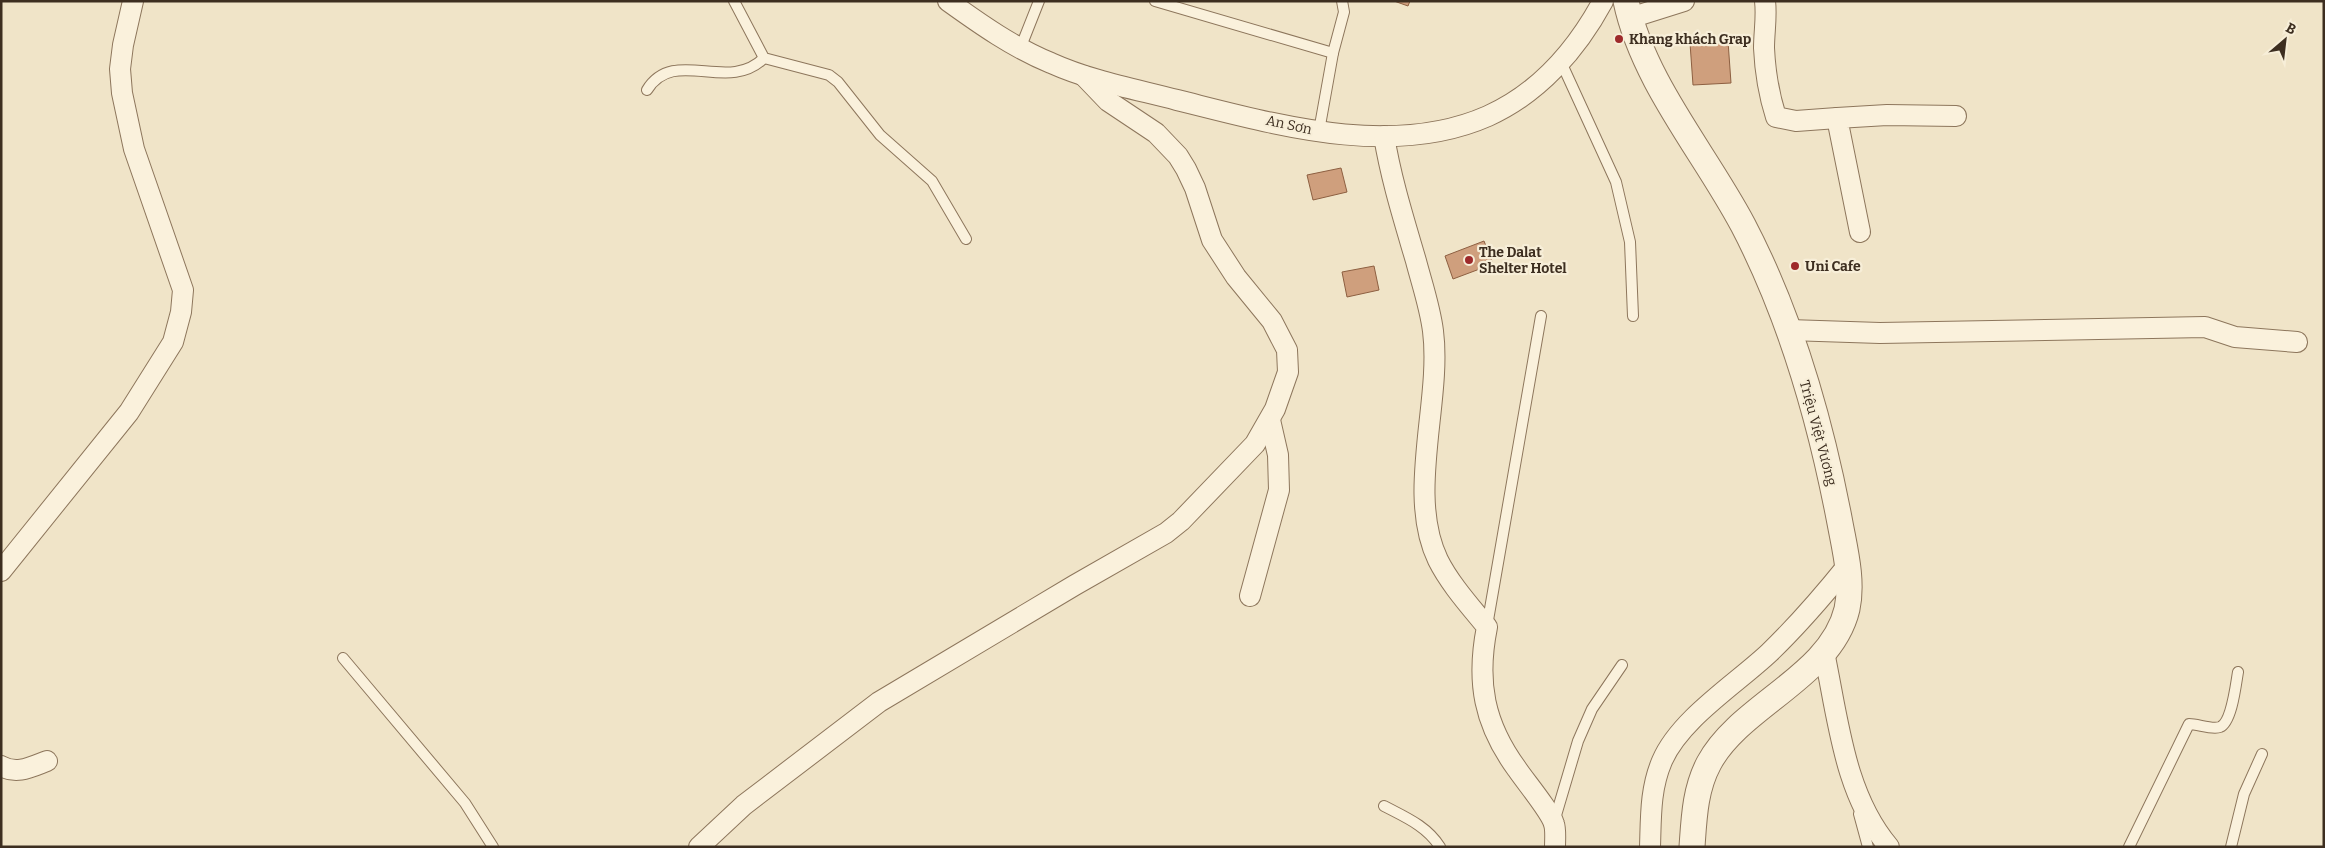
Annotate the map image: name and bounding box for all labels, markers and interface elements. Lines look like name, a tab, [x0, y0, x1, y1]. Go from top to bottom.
north arrow	[2260, 15, 2310, 65]
text: B	[2283, 19, 2299, 39]
place label: Khang khách Grap	[1629, 31, 1752, 48]
marker: Khang khách Grap	[1613, 33, 1625, 45]
street label: An Sơn	[1265, 112, 1314, 138]
place label: The Dalat Shelter Hotel	[1479, 244, 1567, 277]
marker: The Dalat Shelter Hotel	[1463, 254, 1475, 266]
place label: Uni Cafe	[1805, 258, 1861, 275]
marker: Uni Cafe	[1789, 260, 1801, 272]
street label: Triệu Việt Vương	[1796, 378, 1840, 488]

